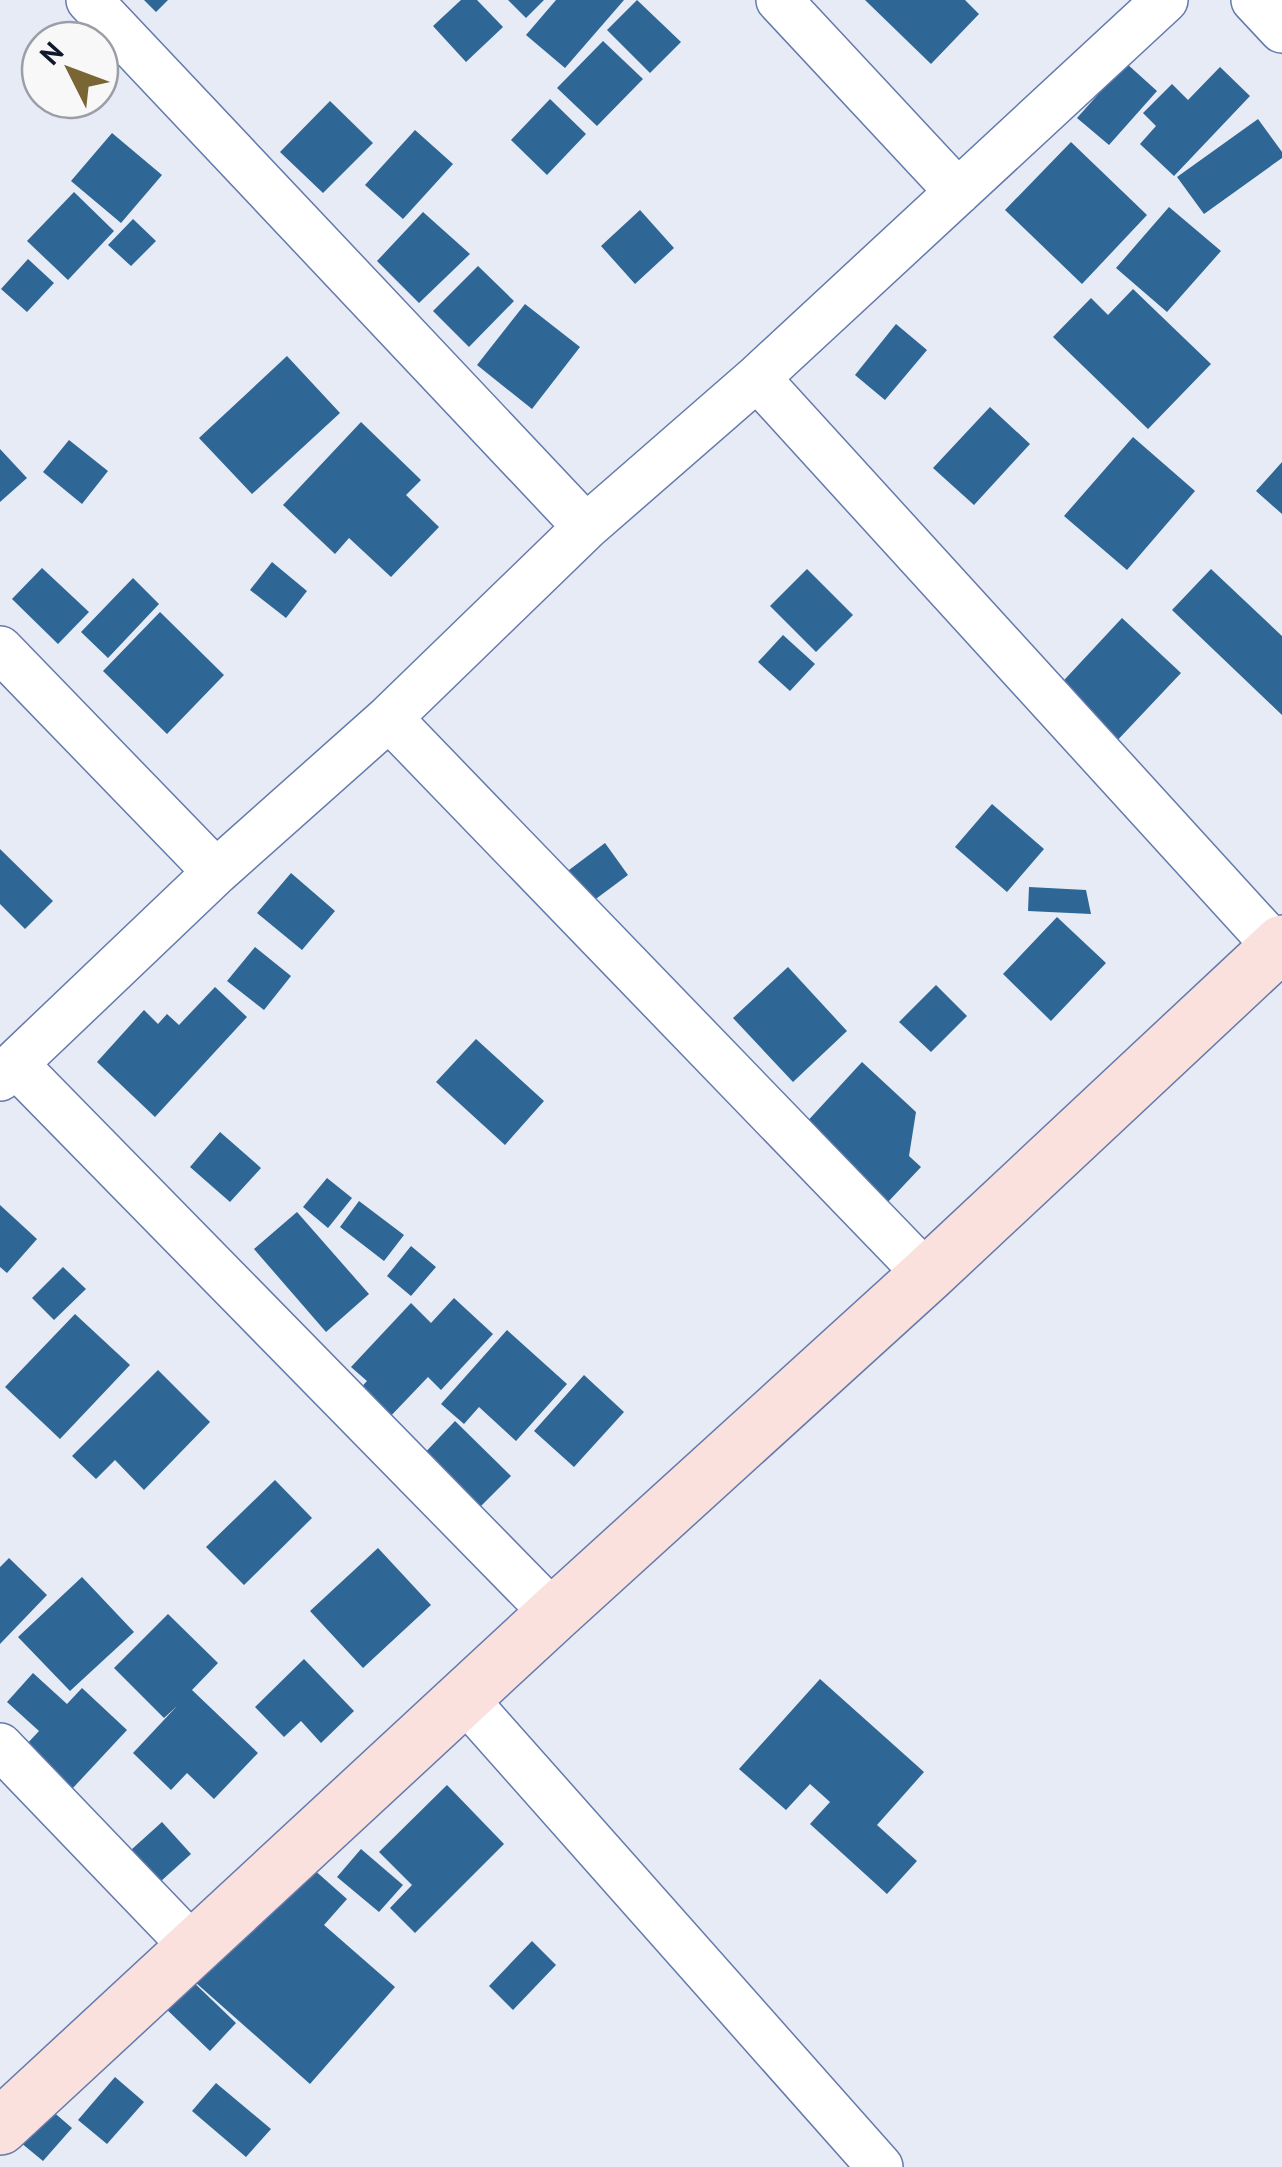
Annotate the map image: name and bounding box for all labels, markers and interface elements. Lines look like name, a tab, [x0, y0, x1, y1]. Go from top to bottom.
north arrow	[20, 20, 120, 120]
text: N	[31, 34, 71, 72]

